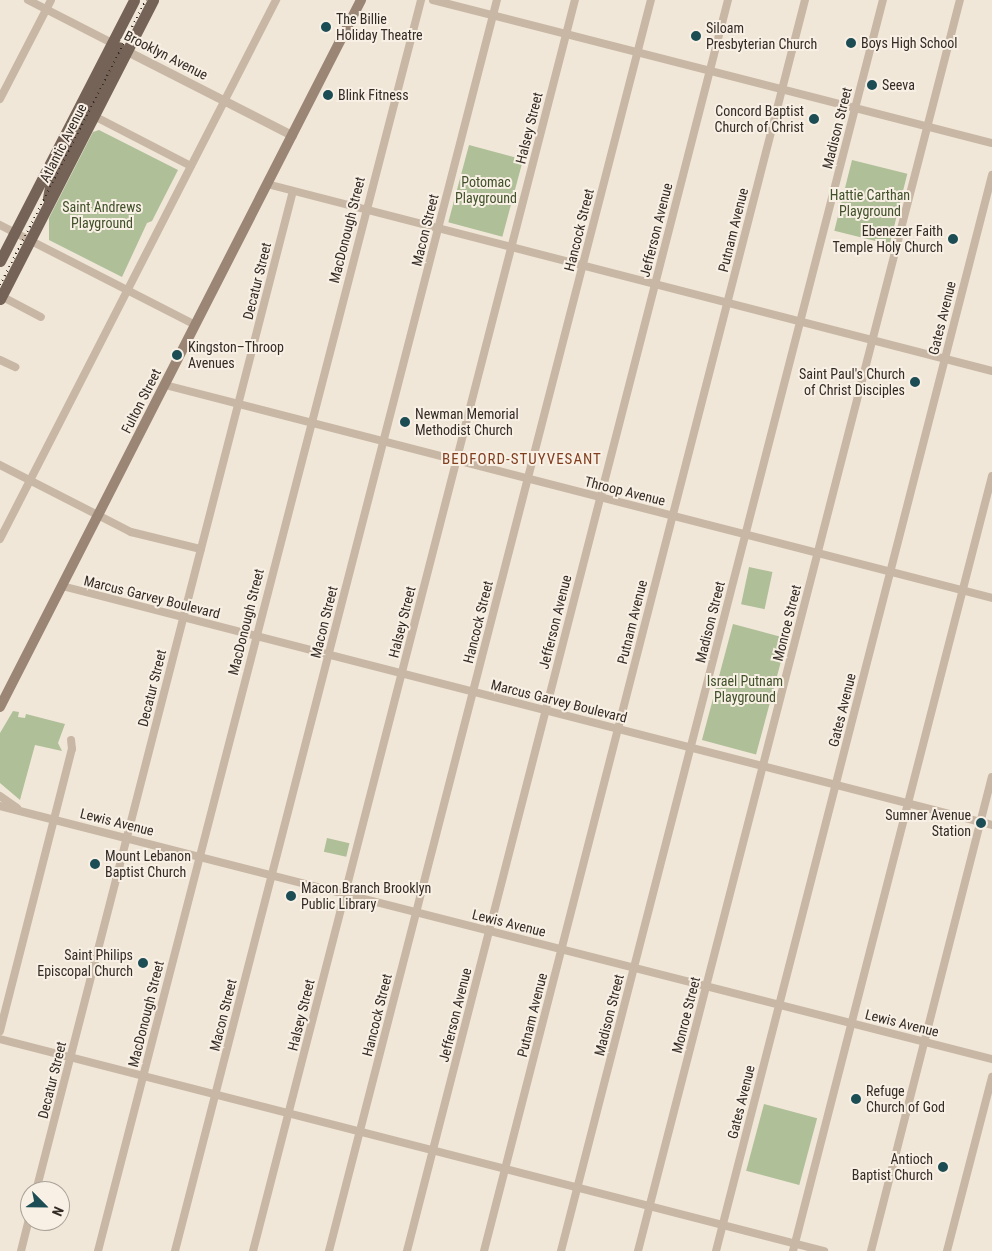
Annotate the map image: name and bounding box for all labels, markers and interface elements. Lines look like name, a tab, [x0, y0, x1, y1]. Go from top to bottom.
place label: The Billie Holiday Theatre	[336, 11, 423, 44]
place label: Siloam Presbyterian Church	[706, 20, 817, 52]
marker: The Billie Holiday Theatre	[320, 21, 332, 33]
street label: Brooklyn Avenue	[121, 27, 211, 83]
marker: Siloam Presbyterian Church	[690, 30, 702, 42]
place label: Boys High School	[861, 35, 958, 51]
marker: Boys High School	[845, 37, 857, 49]
place label: Seeva	[882, 77, 915, 93]
marker: Seeva	[866, 79, 878, 91]
street label: Madison Street	[819, 85, 855, 171]
place label: Blink Fitness	[338, 87, 409, 103]
marker: Blink Fitness	[322, 89, 334, 101]
street label: Halsey Street	[512, 90, 546, 166]
street label: Atlantic Avenue	[36, 101, 90, 185]
place label: Concord Baptist Church of Christ	[715, 103, 804, 136]
marker: Concord Baptist Church of Christ	[808, 113, 820, 125]
park label: Potomac Playground	[455, 174, 517, 206]
street label: MacDonough Street	[326, 175, 368, 285]
street label: Jefferson Avenue	[636, 181, 676, 279]
street label: Putnam Avenue	[714, 186, 752, 274]
street label: Hancock Street	[561, 187, 597, 273]
park label: Hattie Carthan Playground	[830, 187, 910, 220]
street label: Macon Street	[408, 192, 442, 268]
park label: Saint Andrews Playground	[62, 199, 142, 232]
place label: Ebenezer Faith Temple Holy Church	[833, 223, 943, 256]
marker: Ebenezer Faith Temple Holy Church	[947, 233, 959, 245]
street label: Decatur Street	[239, 241, 275, 321]
street label: Gates Avenue	[925, 279, 959, 357]
place label: Kingston–Throop Avenues	[188, 339, 284, 372]
marker: Kingston–Throop Avenues	[170, 348, 184, 362]
street label: Fulton Street	[118, 366, 164, 436]
place label: Saint Paul's Church of Christ Disciples	[799, 366, 905, 398]
marker: Saint Paul's Church of Christ Disciples	[909, 376, 921, 388]
place label: Newman Memorial Methodist Church	[415, 406, 519, 438]
marker: Newman Memorial Methodist Church	[399, 416, 411, 428]
district label: BEDFORD-STUYVESANT	[440, 451, 604, 469]
street label: Throop Avenue	[583, 473, 667, 509]
street label: MacDonough Street	[225, 567, 267, 677]
street label: Marcus Garvey Boulevard	[82, 572, 222, 622]
street label: Jefferson Avenue	[535, 573, 575, 671]
street label: Putnam Avenue	[613, 578, 651, 666]
street label: Hancock Street	[460, 579, 496, 665]
street label: Madison Street	[692, 579, 728, 665]
street label: Monroe Street	[769, 583, 805, 663]
street label: Macon Street	[307, 584, 341, 660]
street label: Halsey Street	[385, 584, 419, 660]
street label: Decatur Street	[134, 648, 170, 728]
street label: Gates Avenue	[825, 671, 859, 749]
park label: Israel Putnam Playground	[707, 673, 783, 706]
street label: Marcus Garvey Boulevard	[489, 676, 629, 726]
street label: Lewis Avenue	[78, 805, 156, 839]
place label: Sumner Avenue Station	[885, 807, 971, 840]
marker: Sumner Avenue Station	[975, 817, 987, 829]
place label: Mount Lebanon Baptist Church	[105, 848, 191, 880]
marker: Mount Lebanon Baptist Church	[89, 858, 101, 870]
place label: Macon Branch Brooklyn Public Library	[301, 880, 431, 912]
marker: Macon Branch Brooklyn Public Library	[285, 890, 297, 902]
street label: Lewis Avenue	[470, 906, 548, 940]
place label: Saint Philips Episcopal Church	[37, 947, 133, 980]
marker: Saint Philips Episcopal Church	[137, 957, 149, 969]
street label: MacDonough Street	[125, 959, 167, 1069]
street label: Jefferson Avenue	[435, 966, 475, 1064]
street label: Putnam Avenue	[513, 971, 551, 1059]
street label: Hancock Street	[359, 972, 395, 1058]
street label: Madison Street	[591, 972, 627, 1058]
street label: Monroe Street	[668, 975, 704, 1055]
street label: Macon Street	[206, 977, 240, 1053]
street label: Halsey Street	[284, 977, 318, 1053]
street label: Lewis Avenue	[863, 1006, 941, 1040]
street label: Decatur Street	[34, 1040, 70, 1120]
street label: Gates Avenue	[724, 1063, 758, 1141]
place label: Refuge Church of God	[866, 1083, 945, 1116]
marker: Refuge Church of God	[850, 1093, 862, 1105]
place label: Antioch Baptist Church	[852, 1151, 933, 1184]
marker: Antioch Baptist Church	[937, 1161, 949, 1173]
north arrow	[20, 1181, 70, 1231]
text: N	[49, 1204, 67, 1219]

